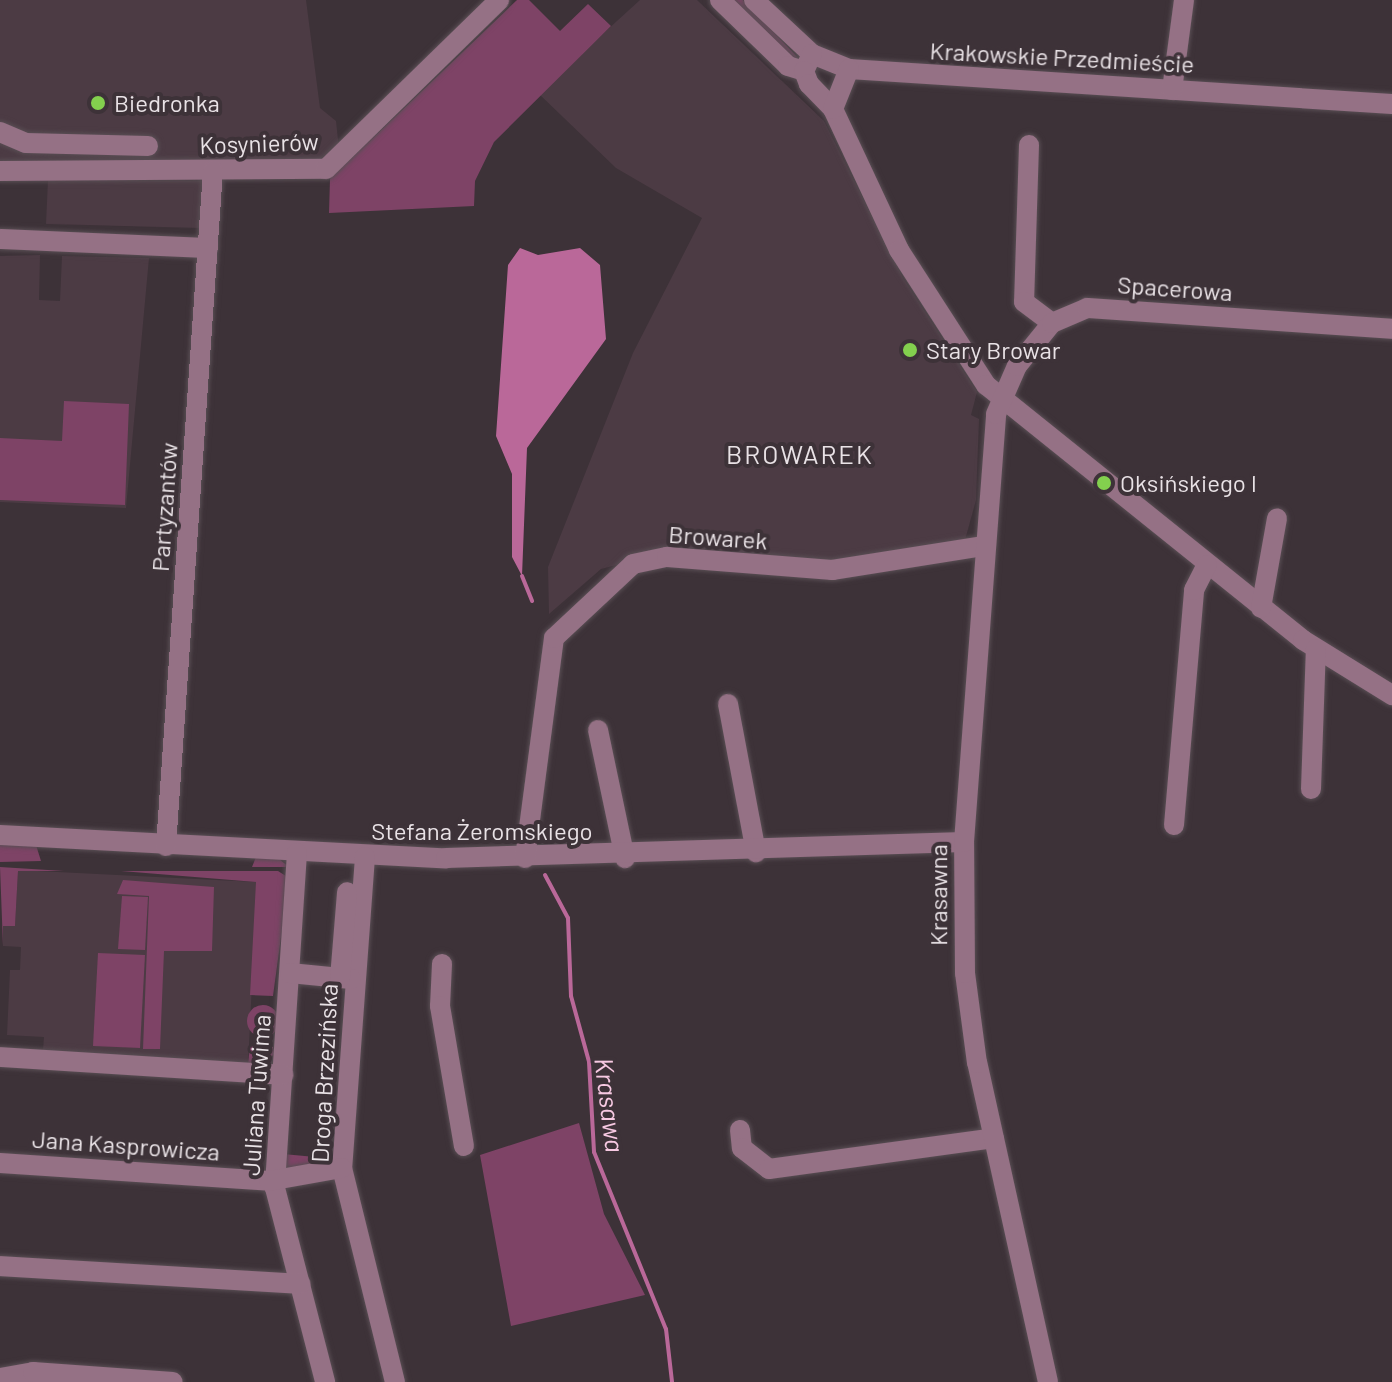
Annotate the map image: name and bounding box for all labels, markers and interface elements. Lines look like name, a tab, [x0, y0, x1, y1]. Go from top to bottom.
street label: Krakowskie Przedmieście	[929, 36, 1195, 78]
place label: Biedronka	[114, 89, 220, 117]
marker: Biedronka	[89, 94, 107, 112]
street label: Kosynierów	[199, 127, 319, 159]
street label: Spacerowa	[1117, 270, 1233, 306]
place label: Stary Browar	[926, 336, 1061, 364]
marker: Stary Browar	[901, 341, 919, 359]
district label: BROWAREK	[726, 438, 874, 470]
street label: Partyzantów	[145, 442, 183, 572]
place label: Oksińskiego I	[1120, 469, 1257, 497]
marker: Oksińskiego I	[1095, 474, 1113, 492]
street label: Browarek	[668, 519, 768, 555]
street label: Stefana Żeromskiego	[371, 817, 593, 845]
street label: Krasawna	[924, 844, 952, 946]
street label: Droga Brzezińska	[305, 983, 343, 1163]
street label: Juliana Tuwima	[236, 1013, 276, 1177]
water label: Krasawa	[589, 1056, 631, 1154]
street label: Jana Kasprowicza	[31, 1124, 221, 1166]

